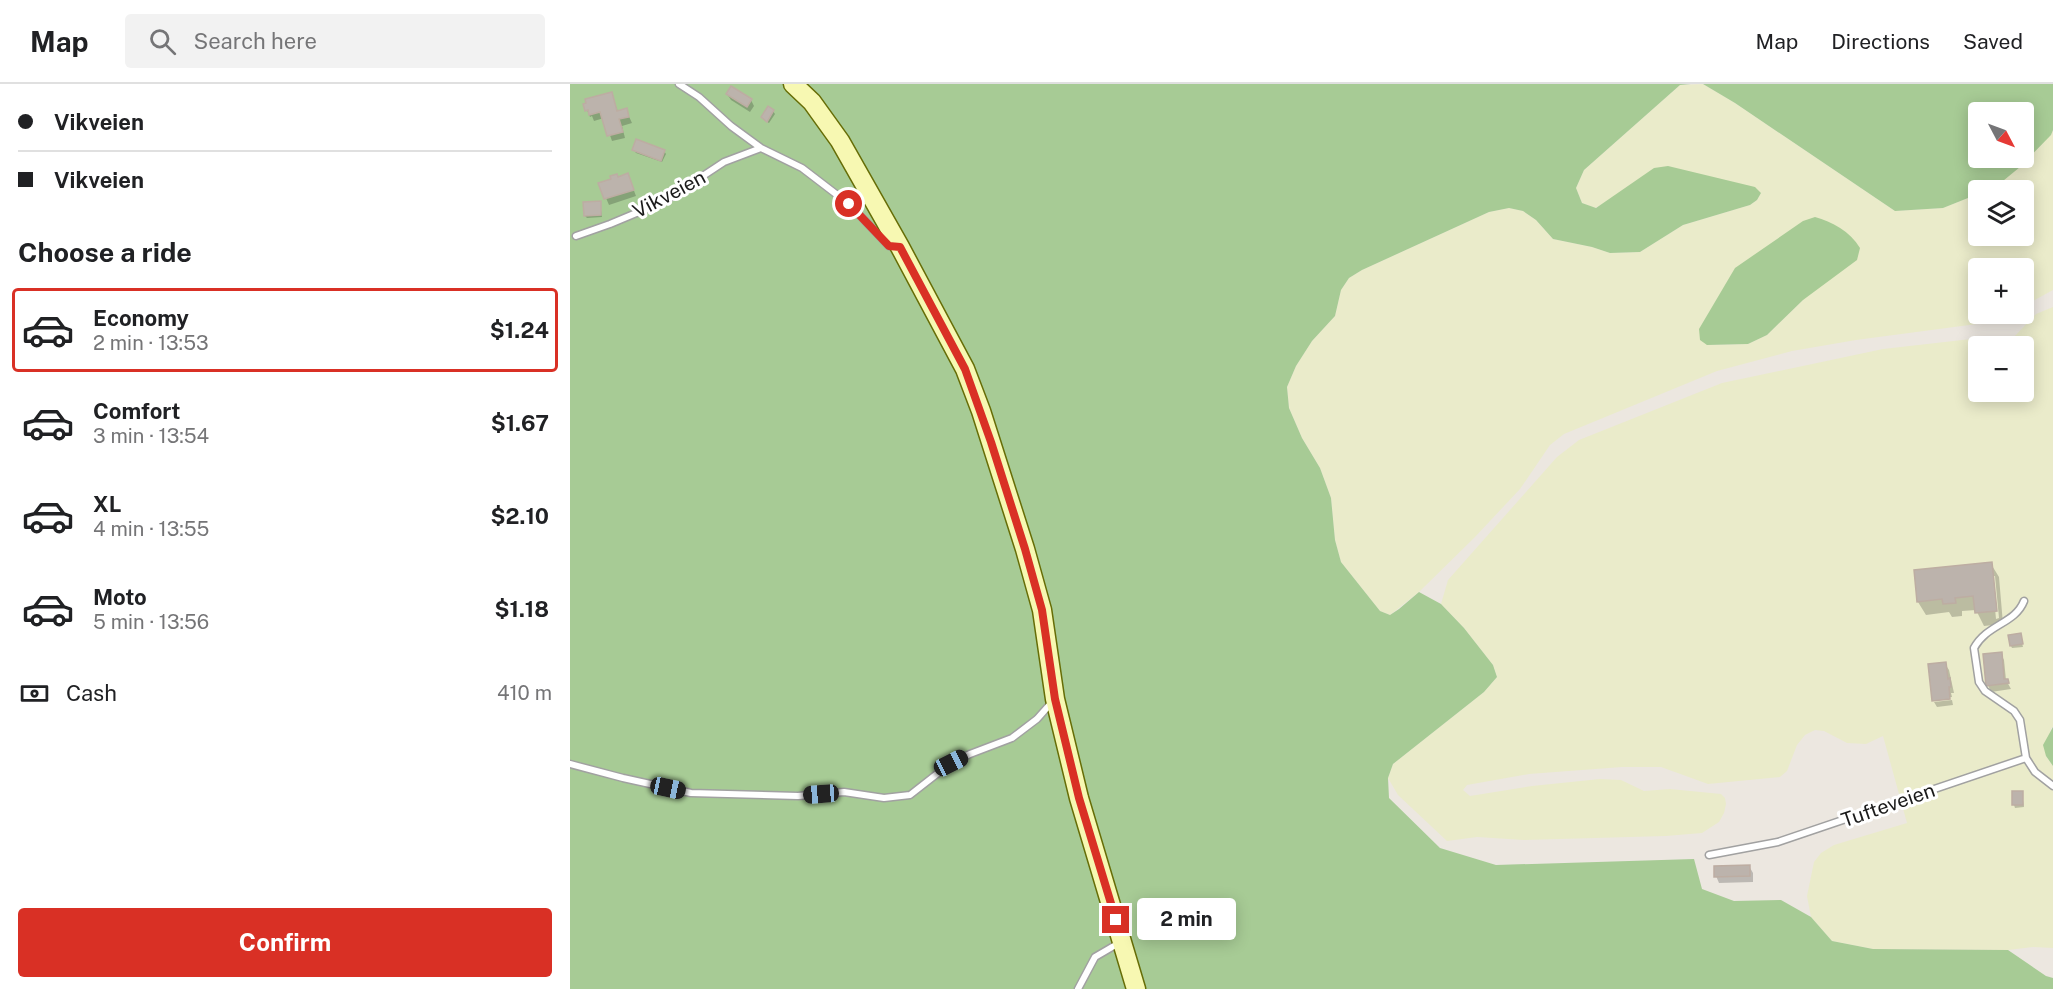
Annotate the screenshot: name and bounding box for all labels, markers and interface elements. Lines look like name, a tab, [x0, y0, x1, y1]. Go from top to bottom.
search box	[125, 14, 545, 68]
text: Map	[30, 25, 89, 58]
icon: search	[146, 25, 179, 58]
text: Search here	[194, 28, 317, 54]
text: Map	[1756, 29, 1798, 54]
text: Directions	[1831, 29, 1930, 54]
text: Saved	[1963, 29, 2023, 54]
north arrow	[1968, 102, 2034, 168]
map controls	[1968, 102, 2034, 402]
text: Vikveien	[54, 109, 144, 135]
street label: Vikveien	[628, 165, 710, 223]
text: Vikveien	[54, 167, 144, 193]
button: layers	[1968, 180, 2034, 246]
route start	[835, 190, 862, 217]
text: Choose a ride	[18, 236, 192, 268]
button: +	[1968, 258, 2034, 324]
icon: car	[21, 303, 75, 357]
text: Economy	[93, 305, 189, 331]
text: $1.24	[490, 317, 549, 343]
text: 2 min · 13:53	[93, 331, 209, 355]
button: −	[1968, 336, 2034, 402]
icon: car	[21, 396, 75, 450]
text: Comfort	[93, 398, 180, 424]
text: $1.67	[491, 410, 549, 436]
text: 3 min · 13:54	[93, 424, 209, 448]
icon: car	[21, 489, 75, 543]
text: XL	[93, 491, 121, 517]
text: $2.10	[491, 503, 549, 529]
text: 4 min · 13:55	[93, 517, 209, 541]
icon: car	[21, 582, 75, 636]
text: Moto	[93, 584, 147, 610]
text: $1.18	[495, 596, 549, 622]
text: 5 min · 13:56	[93, 610, 209, 634]
icon: cash	[18, 677, 51, 710]
text: Cash	[66, 680, 117, 706]
text: 410 m	[497, 681, 552, 705]
car	[931, 747, 971, 779]
car	[649, 775, 687, 801]
street label: Tufteveien	[1838, 778, 1938, 832]
car	[802, 784, 840, 804]
callout: 2 min	[1137, 899, 1236, 941]
route end	[1102, 906, 1129, 933]
text: 2 min	[1160, 907, 1213, 931]
button: Confirm	[18, 908, 552, 977]

